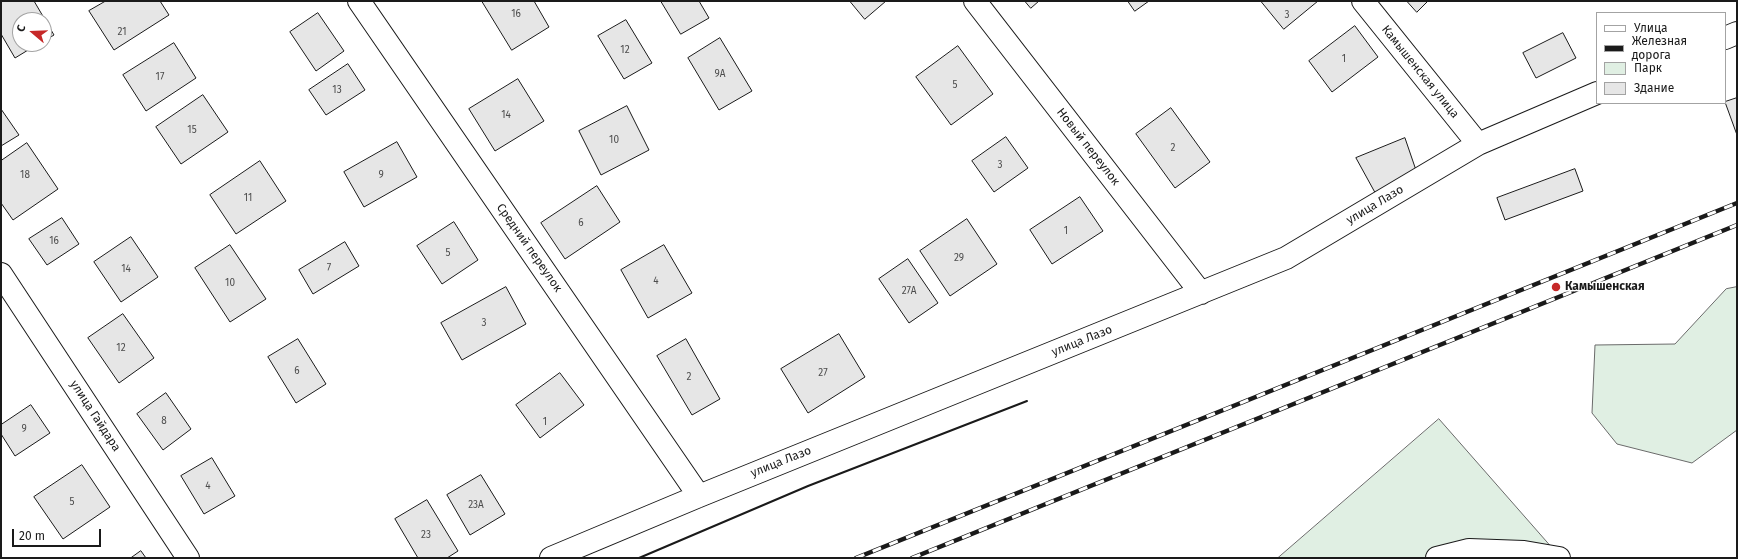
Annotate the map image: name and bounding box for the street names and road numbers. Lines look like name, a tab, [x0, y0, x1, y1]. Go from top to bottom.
street label: Камышенская улица	[1378, 23, 1462, 121]
street label: Новый переулок	[1053, 105, 1123, 189]
street label: улица Лазо	[1344, 182, 1406, 228]
street label: Средний переулок	[493, 201, 565, 295]
street label: улица Лазо	[1050, 322, 1114, 360]
street label: улица Гайдара	[67, 378, 123, 454]
street label: улица Лазо	[749, 443, 813, 481]

